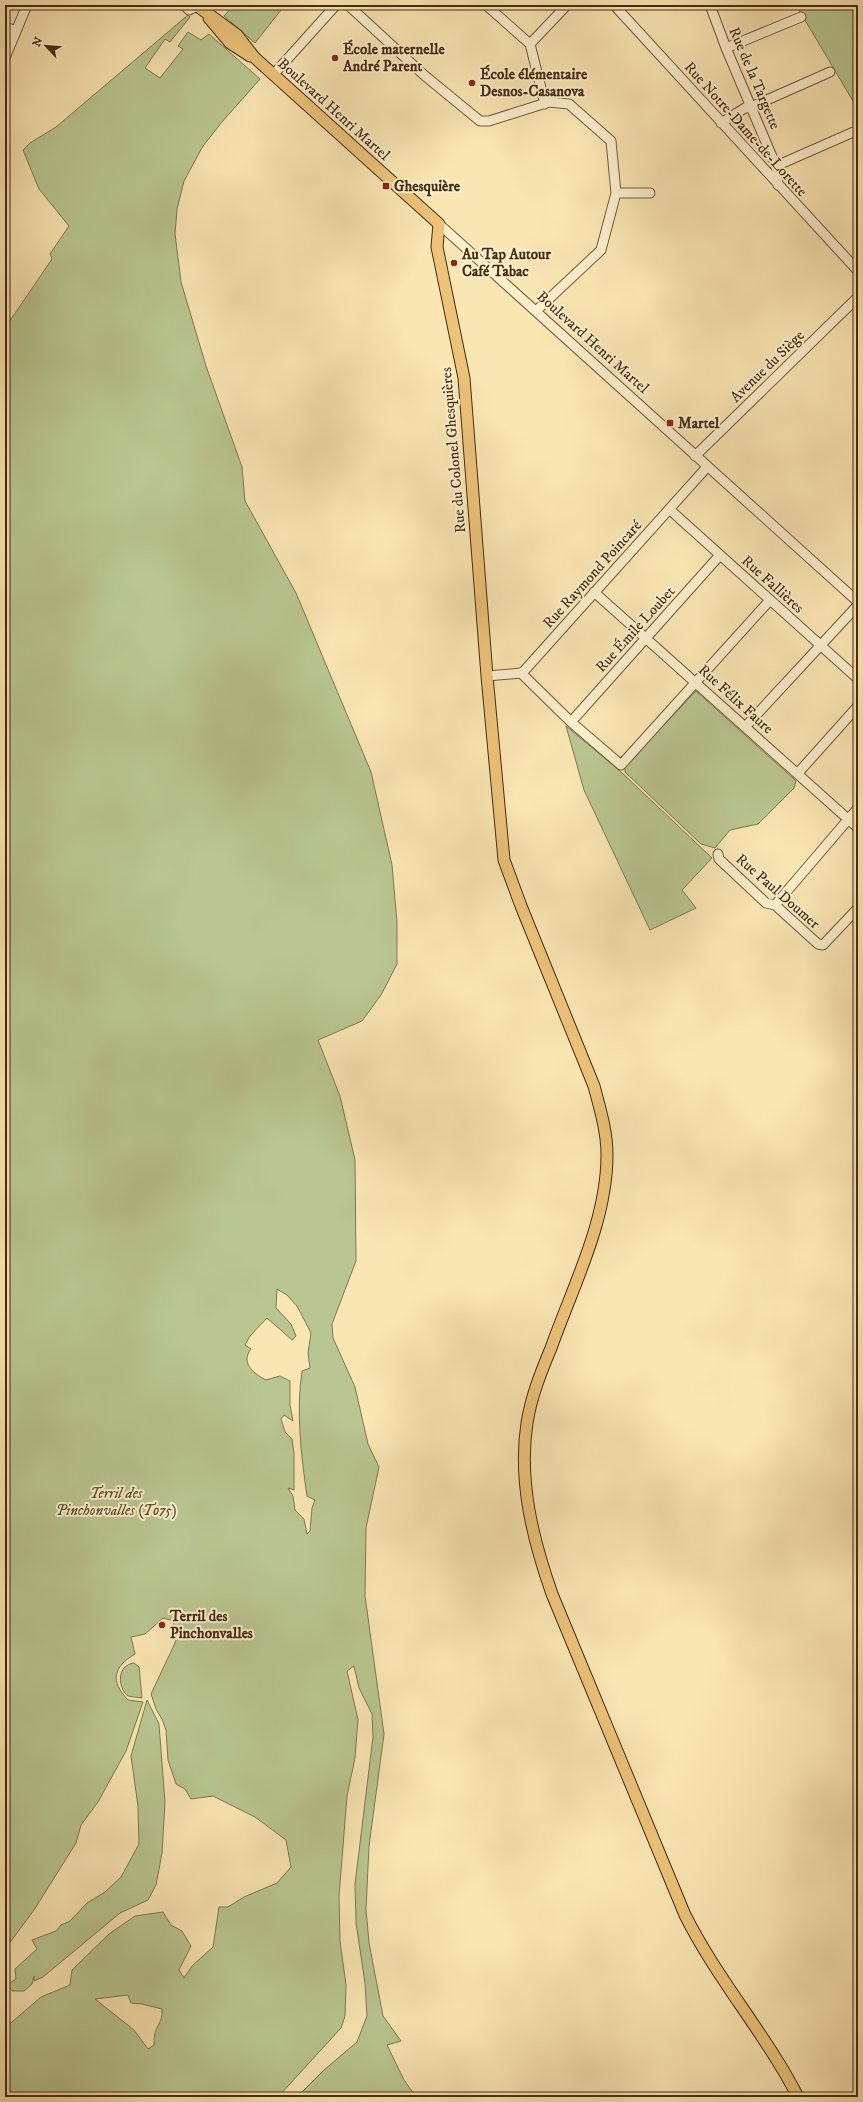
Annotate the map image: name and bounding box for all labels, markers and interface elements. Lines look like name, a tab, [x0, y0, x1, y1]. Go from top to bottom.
street label: Rue de la Targette	[725, 24, 785, 132]
north arrow	[26, 26, 66, 66]
text: N	[30, 35, 46, 49]
place label: École maternelle André Parent	[342, 39, 445, 76]
marker: École maternelle André Parent	[330, 53, 340, 63]
street label: Boulevard Henri Martel	[274, 54, 394, 165]
street label: Rue Notre-Dame-de-Lorette	[680, 58, 811, 201]
place label: École élémentaire Desnos-Casanova	[480, 64, 588, 101]
marker: École élémentaire Desnos-Casanova	[467, 78, 477, 88]
place label: Ghesquière	[394, 177, 461, 197]
marker: Ghesquière	[381, 181, 391, 191]
place label: Au Tap Autour Café Tabac	[461, 245, 551, 281]
marker: Au Tap Autour Café Tabac	[449, 258, 459, 268]
street label: Boulevard Henri Martel	[533, 287, 653, 398]
street label: Avenue du Siège	[726, 326, 808, 406]
street label: Rue du Colonel Ghesquières	[437, 366, 470, 534]
place label: Martel	[678, 414, 720, 433]
marker: Martel	[665, 418, 675, 428]
street label: Rue Raymond Poincaré	[539, 516, 646, 632]
street label: Rue Fallières	[737, 551, 808, 617]
street label: Rue Émile Loubet	[592, 582, 679, 676]
street label: Rue Félix Faure	[694, 661, 777, 738]
street label: Rue Paul Doumer	[732, 850, 824, 933]
park label: Terril des Pinchonvalles (T075)	[56, 1484, 176, 1520]
place label: Terril des Pinchonvalles	[169, 1607, 253, 1643]
marker: Terril des Pinchonvalles	[157, 1620, 167, 1630]

